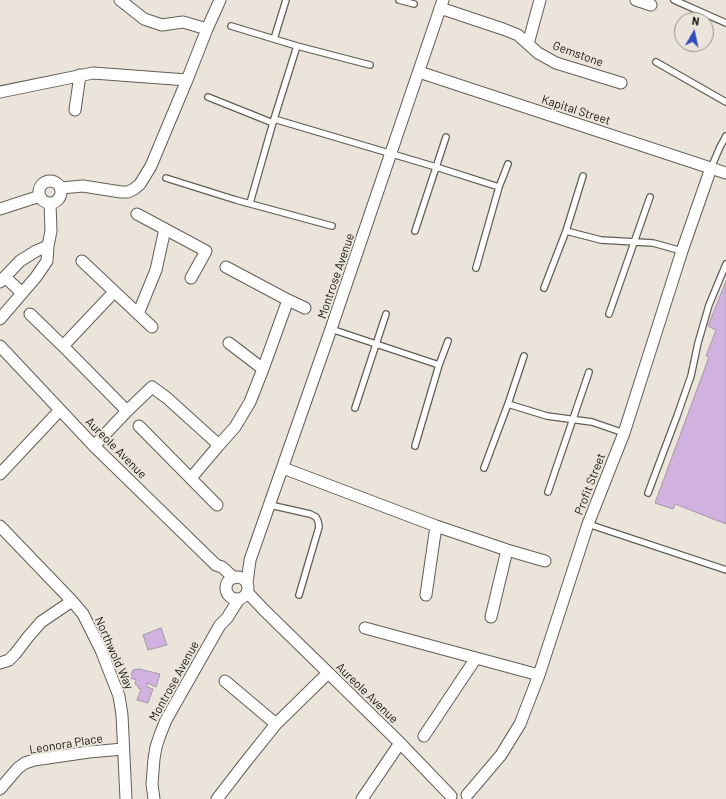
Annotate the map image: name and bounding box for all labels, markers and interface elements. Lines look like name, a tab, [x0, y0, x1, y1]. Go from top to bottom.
north arrow	[674, 12, 714, 52]
text: N	[691, 14, 700, 28]
street label: Gemstone	[551, 38, 605, 70]
street label: Kapital Street	[540, 92, 612, 128]
street label: Montrose Avenue	[315, 231, 357, 321]
street label: Aureole Avenue	[82, 414, 150, 482]
street label: Profit Street	[572, 451, 608, 517]
street label: Northwold Way	[92, 614, 136, 692]
street label: Montrose Avenue	[146, 638, 202, 724]
street label: Aureole Avenue	[333, 660, 401, 726]
street label: Leonora Place	[28, 731, 104, 757]

